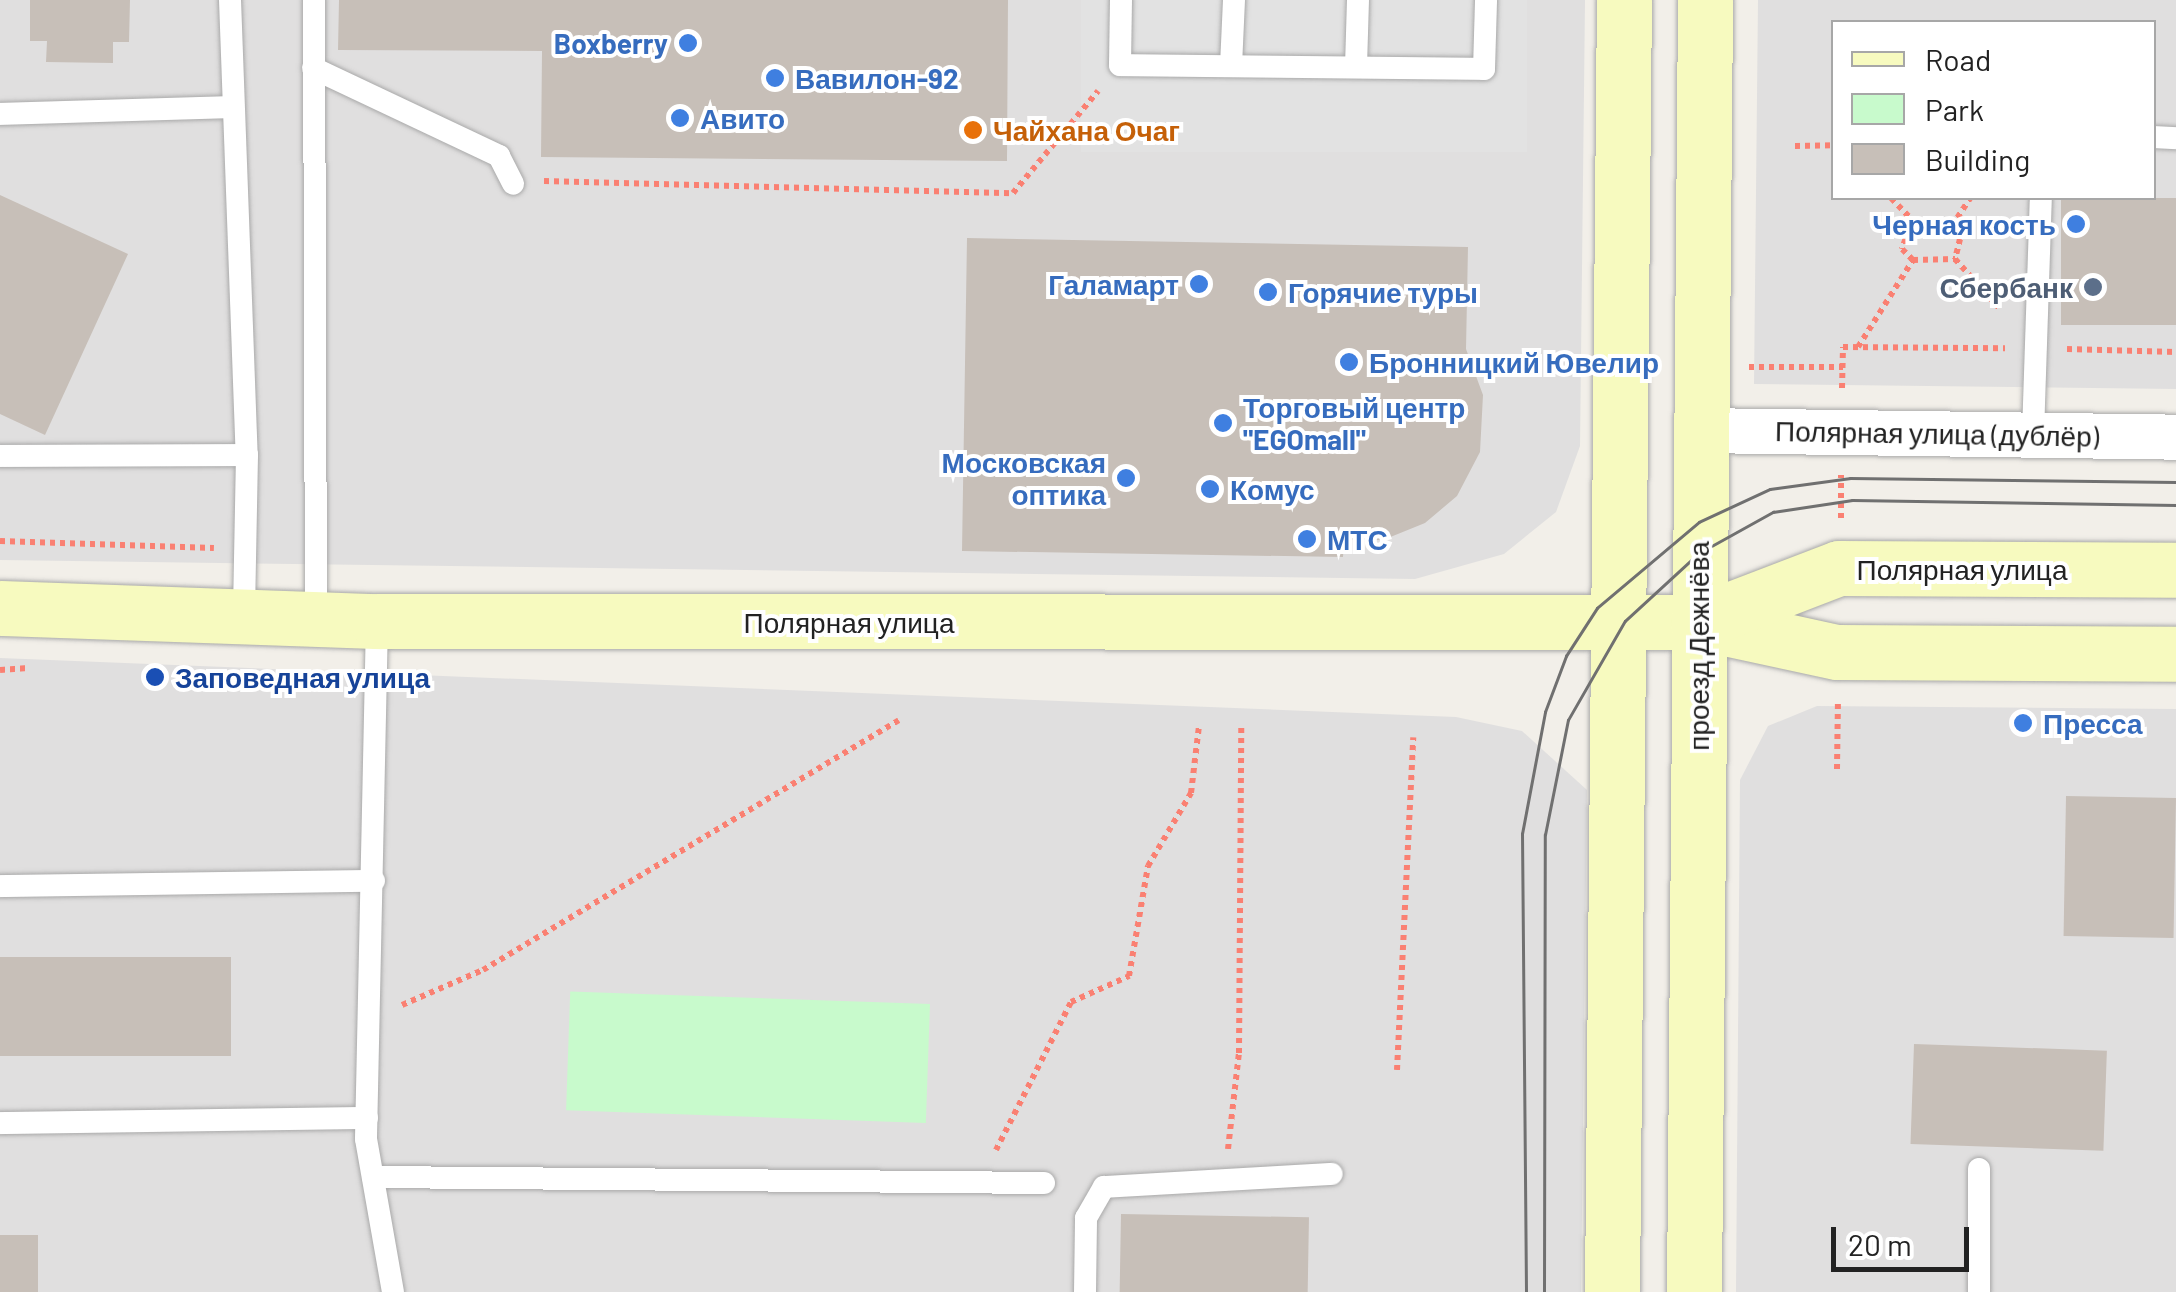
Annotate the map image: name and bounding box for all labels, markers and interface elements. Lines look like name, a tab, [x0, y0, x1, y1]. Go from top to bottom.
legend	[1831, 20, 2156, 200]
place label: Boxberry	[554, 26, 668, 60]
marker: Boxberry	[677, 32, 699, 54]
text: Road	[1925, 41, 1991, 77]
place label: Вавилон-92	[795, 61, 959, 95]
marker: Вавилон-92	[764, 67, 786, 89]
text: Park	[1925, 91, 1984, 127]
place label: Авито	[700, 101, 785, 135]
marker: Авито	[669, 107, 691, 129]
place label: Чайхана Очаг	[993, 113, 1180, 147]
marker: Чайхана Очаг	[962, 119, 984, 141]
text: Building	[1925, 141, 2030, 177]
place label: Черная кость	[1872, 207, 2056, 241]
marker: Черная кость	[2065, 213, 2087, 235]
place label: Галамарт	[1048, 267, 1179, 301]
place label: Сбербанк	[1939, 270, 2073, 304]
marker: Галамарт	[1188, 273, 1210, 295]
place label: Горячие туры	[1288, 275, 1478, 309]
marker: Сбербанк	[2082, 276, 2104, 298]
marker: Горячие туры	[1257, 281, 1279, 303]
place label: Бронницкий Ювелир	[1369, 345, 1659, 379]
marker: Бронницкий Ювелир	[1338, 351, 1360, 373]
place label: Торговый центр "EGOmall"	[1243, 390, 1465, 456]
marker: Торговый центр "EGOmall"	[1212, 412, 1234, 434]
street label: Полярная улица (дублёр)	[1775, 413, 2099, 453]
place label: Московская оптика	[942, 445, 1106, 511]
marker: Московская оптика	[1115, 467, 1137, 489]
place label: Комус	[1230, 472, 1315, 506]
marker: Комус	[1199, 478, 1221, 500]
place label: МТС	[1327, 522, 1388, 556]
marker: МТС	[1296, 528, 1318, 550]
street label: проезд Дежнёва	[1681, 541, 1715, 751]
street label: Полярная улица	[1857, 552, 2067, 586]
street label: Полярная улица	[744, 605, 954, 639]
place label: Заповедная улица	[175, 660, 430, 694]
marker: Заповедная улица	[144, 666, 166, 688]
place label: Пресса	[2043, 706, 2142, 740]
marker: Пресса	[2012, 712, 2034, 734]
scale bar	[1836, 1207, 1974, 1269]
text: 20 m	[1848, 1226, 1912, 1262]

